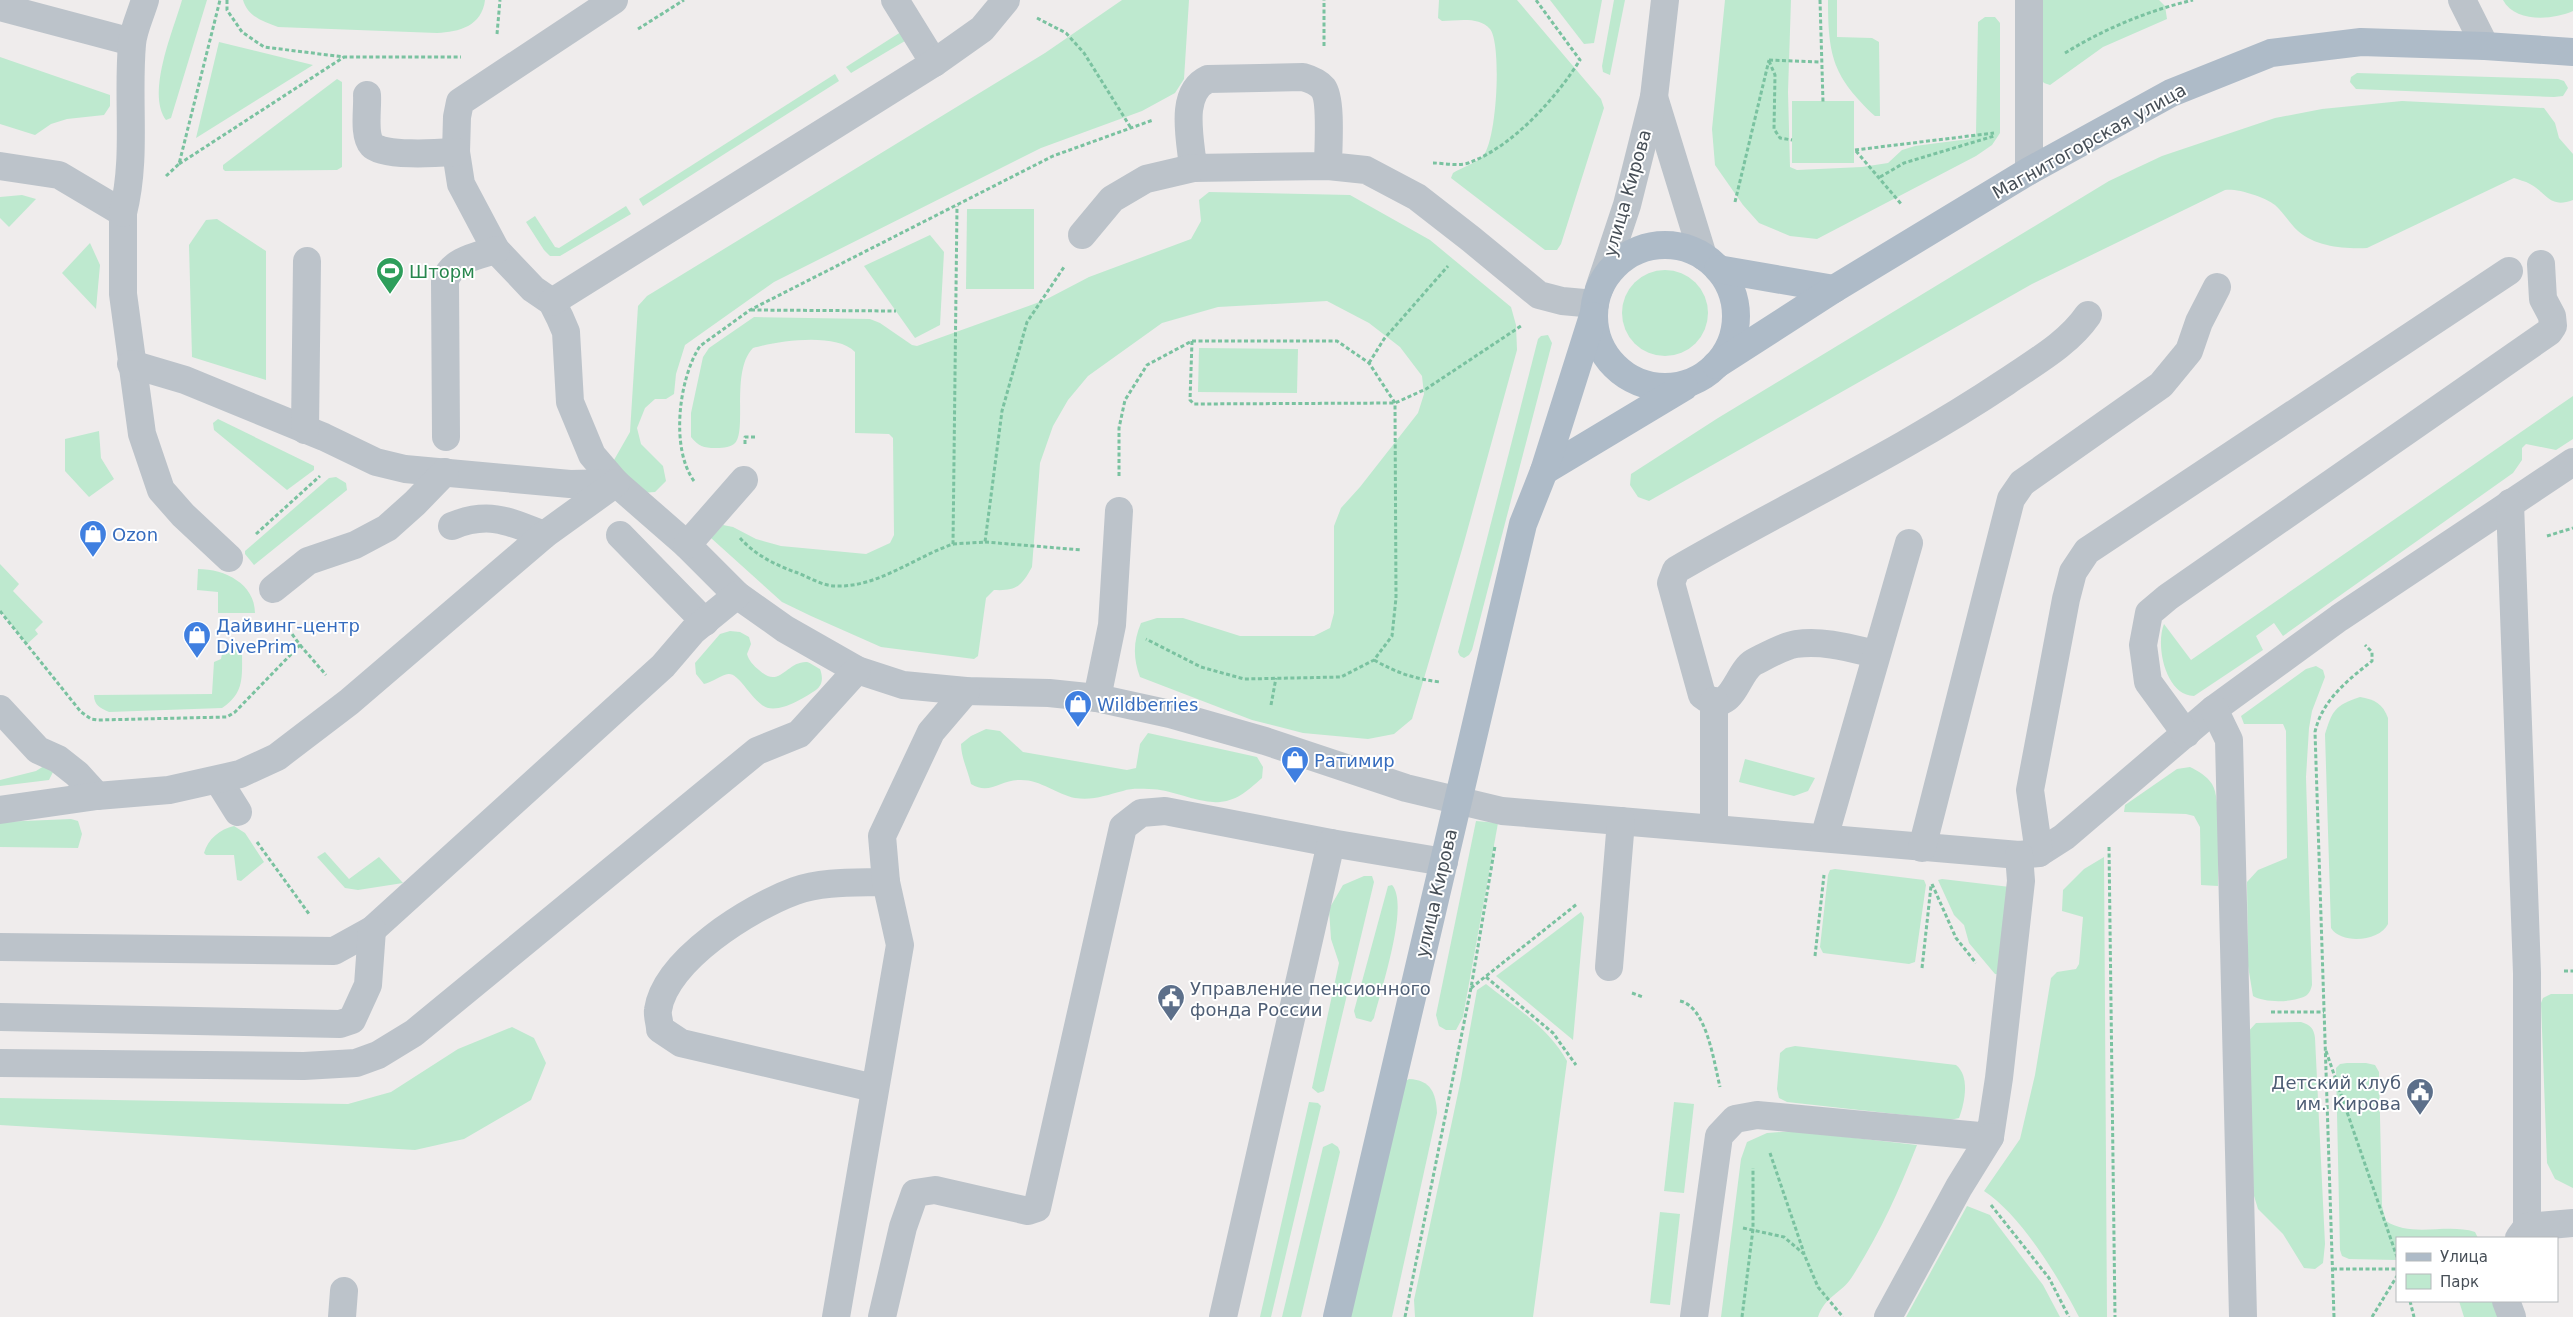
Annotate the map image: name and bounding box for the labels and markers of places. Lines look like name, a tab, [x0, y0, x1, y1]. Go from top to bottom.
sports icon: Шторм	[375, 256, 405, 295]
place label: Шторм	[409, 261, 475, 282]
shop icon: Ozon	[78, 519, 108, 558]
place label: Ozon	[112, 524, 158, 545]
place label: Дайвинг-центр DivePrim	[216, 615, 360, 657]
shop icon: Дайвинг-центр DivePrim	[182, 620, 212, 659]
shop icon: Wildberries	[1063, 689, 1093, 728]
place label: Wildberries	[1097, 694, 1198, 715]
shop icon: Ратимир	[1280, 745, 1310, 784]
place label: Ратимир	[1314, 750, 1395, 771]
place label: Управление пенсионного фонда России	[1190, 978, 1431, 1020]
public building icon: Управление пенсионного фонда России	[1156, 983, 1186, 1022]
place label: Детский клуб им. Кирова	[2271, 1072, 2401, 1114]
public building icon: Детский клуб им. Кирова	[2405, 1077, 2435, 1116]

